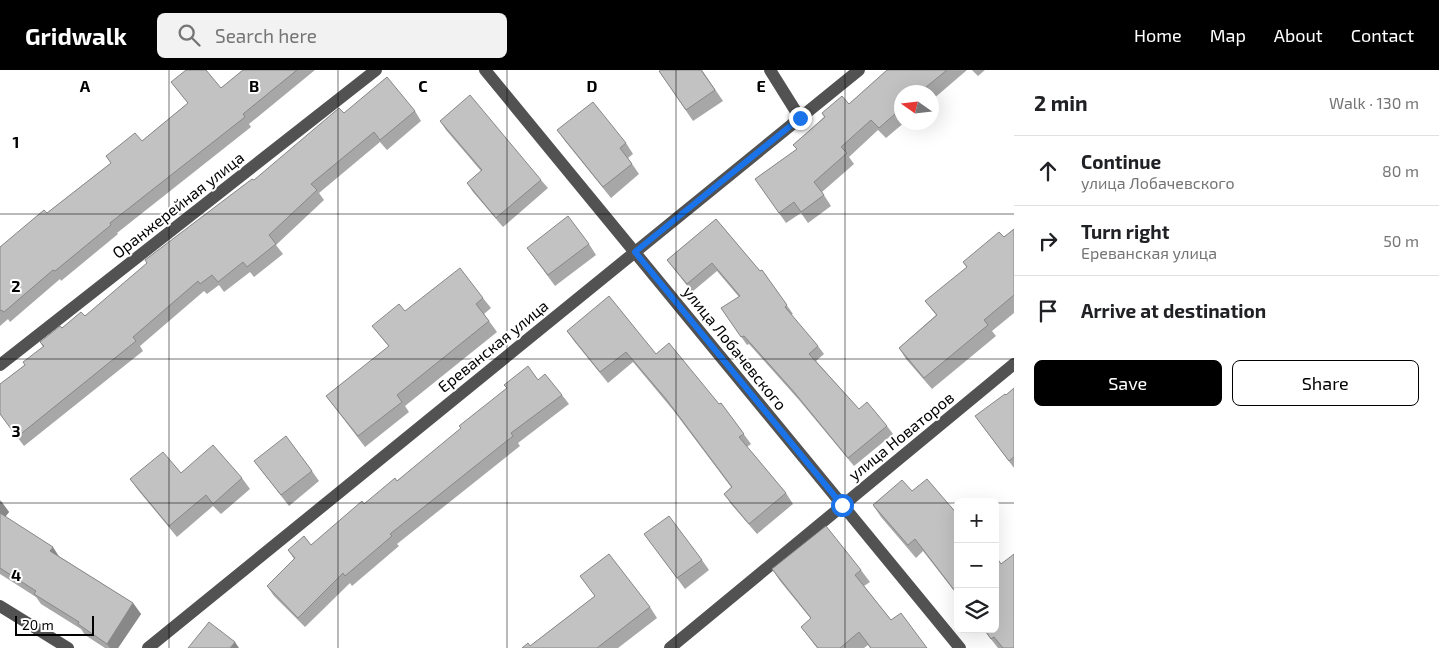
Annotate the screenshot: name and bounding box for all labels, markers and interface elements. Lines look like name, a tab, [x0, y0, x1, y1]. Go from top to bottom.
search box	[157, 13, 507, 58]
text: Gridwalk	[25, 21, 127, 50]
icon: search	[175, 21, 203, 49]
text: Search here	[215, 24, 317, 47]
text: Home	[1134, 24, 1182, 46]
text: Map	[1210, 24, 1246, 46]
text: About	[1274, 24, 1323, 46]
text: Contact	[1351, 24, 1414, 46]
text: A	[80, 76, 91, 95]
text: B	[249, 76, 259, 95]
text: C	[418, 76, 428, 95]
text: D	[587, 76, 598, 95]
text: E	[756, 76, 766, 95]
north arrow	[894, 85, 939, 130]
text: 2 min	[1034, 90, 1088, 115]
text: Walk · 130 m	[1329, 93, 1419, 112]
route end	[789, 107, 812, 130]
text: 1	[13, 132, 19, 151]
street label: Оранжерейная улица	[108, 147, 248, 263]
text: Continue	[1081, 150, 1161, 173]
icon: ahead	[1034, 157, 1062, 185]
text: 80 m	[1382, 161, 1419, 180]
text: улица Лобачевского	[1081, 173, 1235, 192]
text: Turn right	[1081, 220, 1169, 243]
icon: right	[1034, 227, 1062, 255]
text: 50 m	[1383, 231, 1419, 250]
text: Ереванская улица	[1081, 243, 1217, 262]
text: 2	[11, 276, 21, 295]
street label: улица Лобачевского	[679, 282, 791, 414]
street label: Ереванская улица	[434, 295, 552, 397]
icon: arrive	[1034, 297, 1062, 325]
text: Arrive at destination	[1081, 299, 1266, 322]
button: Save	[1034, 360, 1222, 406]
button: Share	[1232, 360, 1419, 406]
street label: улица Новаторов	[844, 387, 958, 485]
text: 3	[11, 421, 21, 440]
route start	[831, 494, 854, 517]
map controls	[954, 498, 999, 633]
button: +	[954, 498, 999, 543]
button: −	[954, 543, 999, 588]
text: 4	[11, 565, 21, 584]
button: layers	[954, 588, 999, 633]
scale bar	[15, 613, 94, 636]
text: 20 m	[22, 616, 54, 633]

